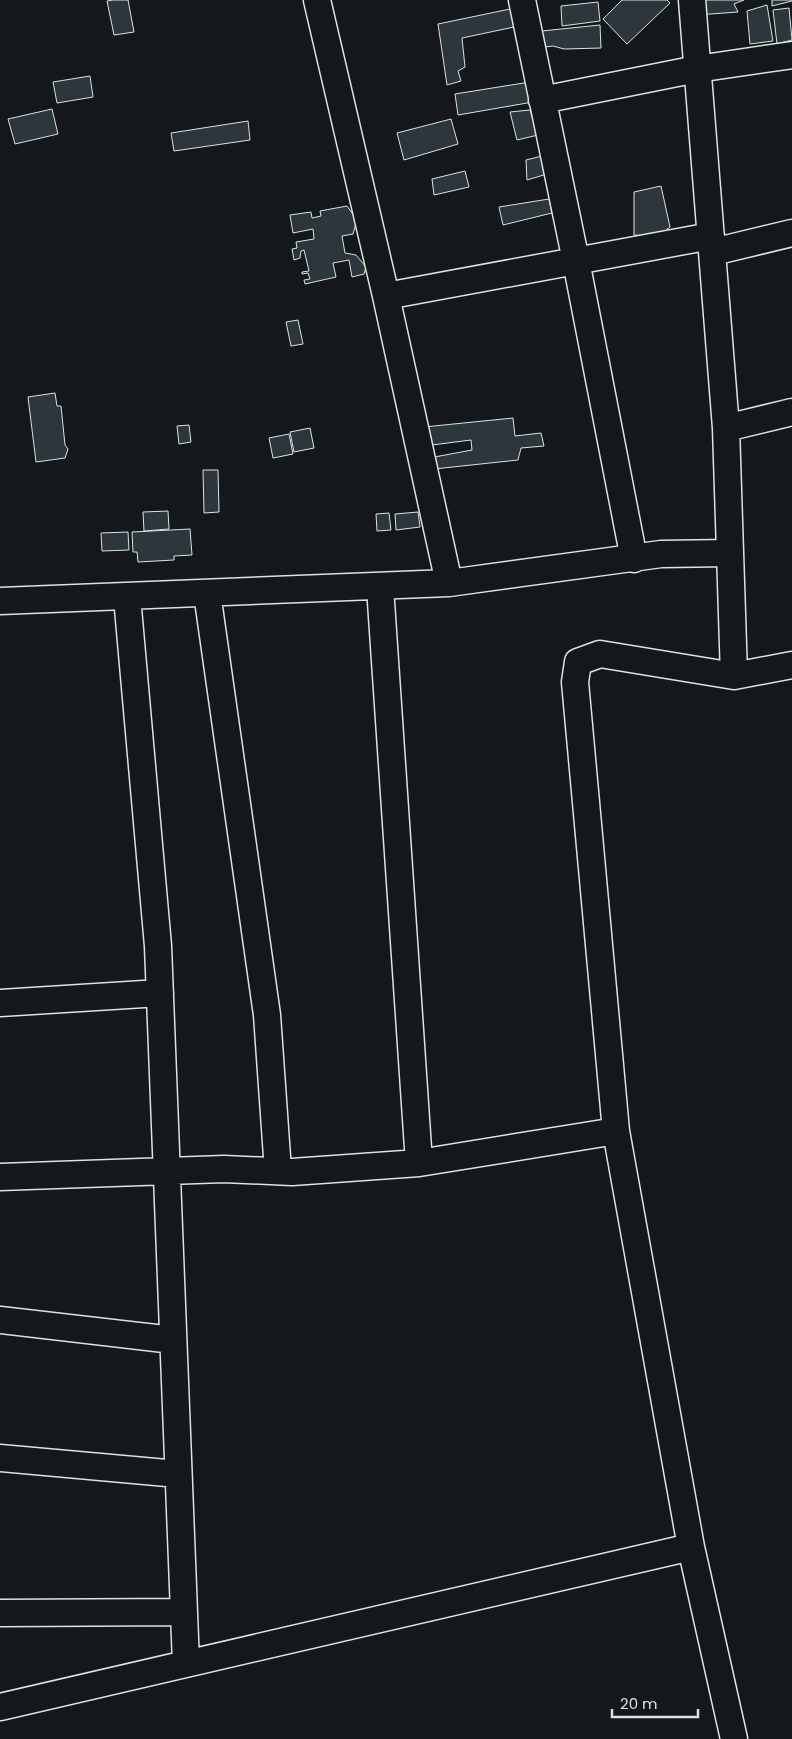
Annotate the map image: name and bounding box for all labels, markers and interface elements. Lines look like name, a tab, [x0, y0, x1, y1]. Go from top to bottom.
scale bar	[612, 1686, 698, 1718]
text: 20 m	[620, 1693, 658, 1714]

